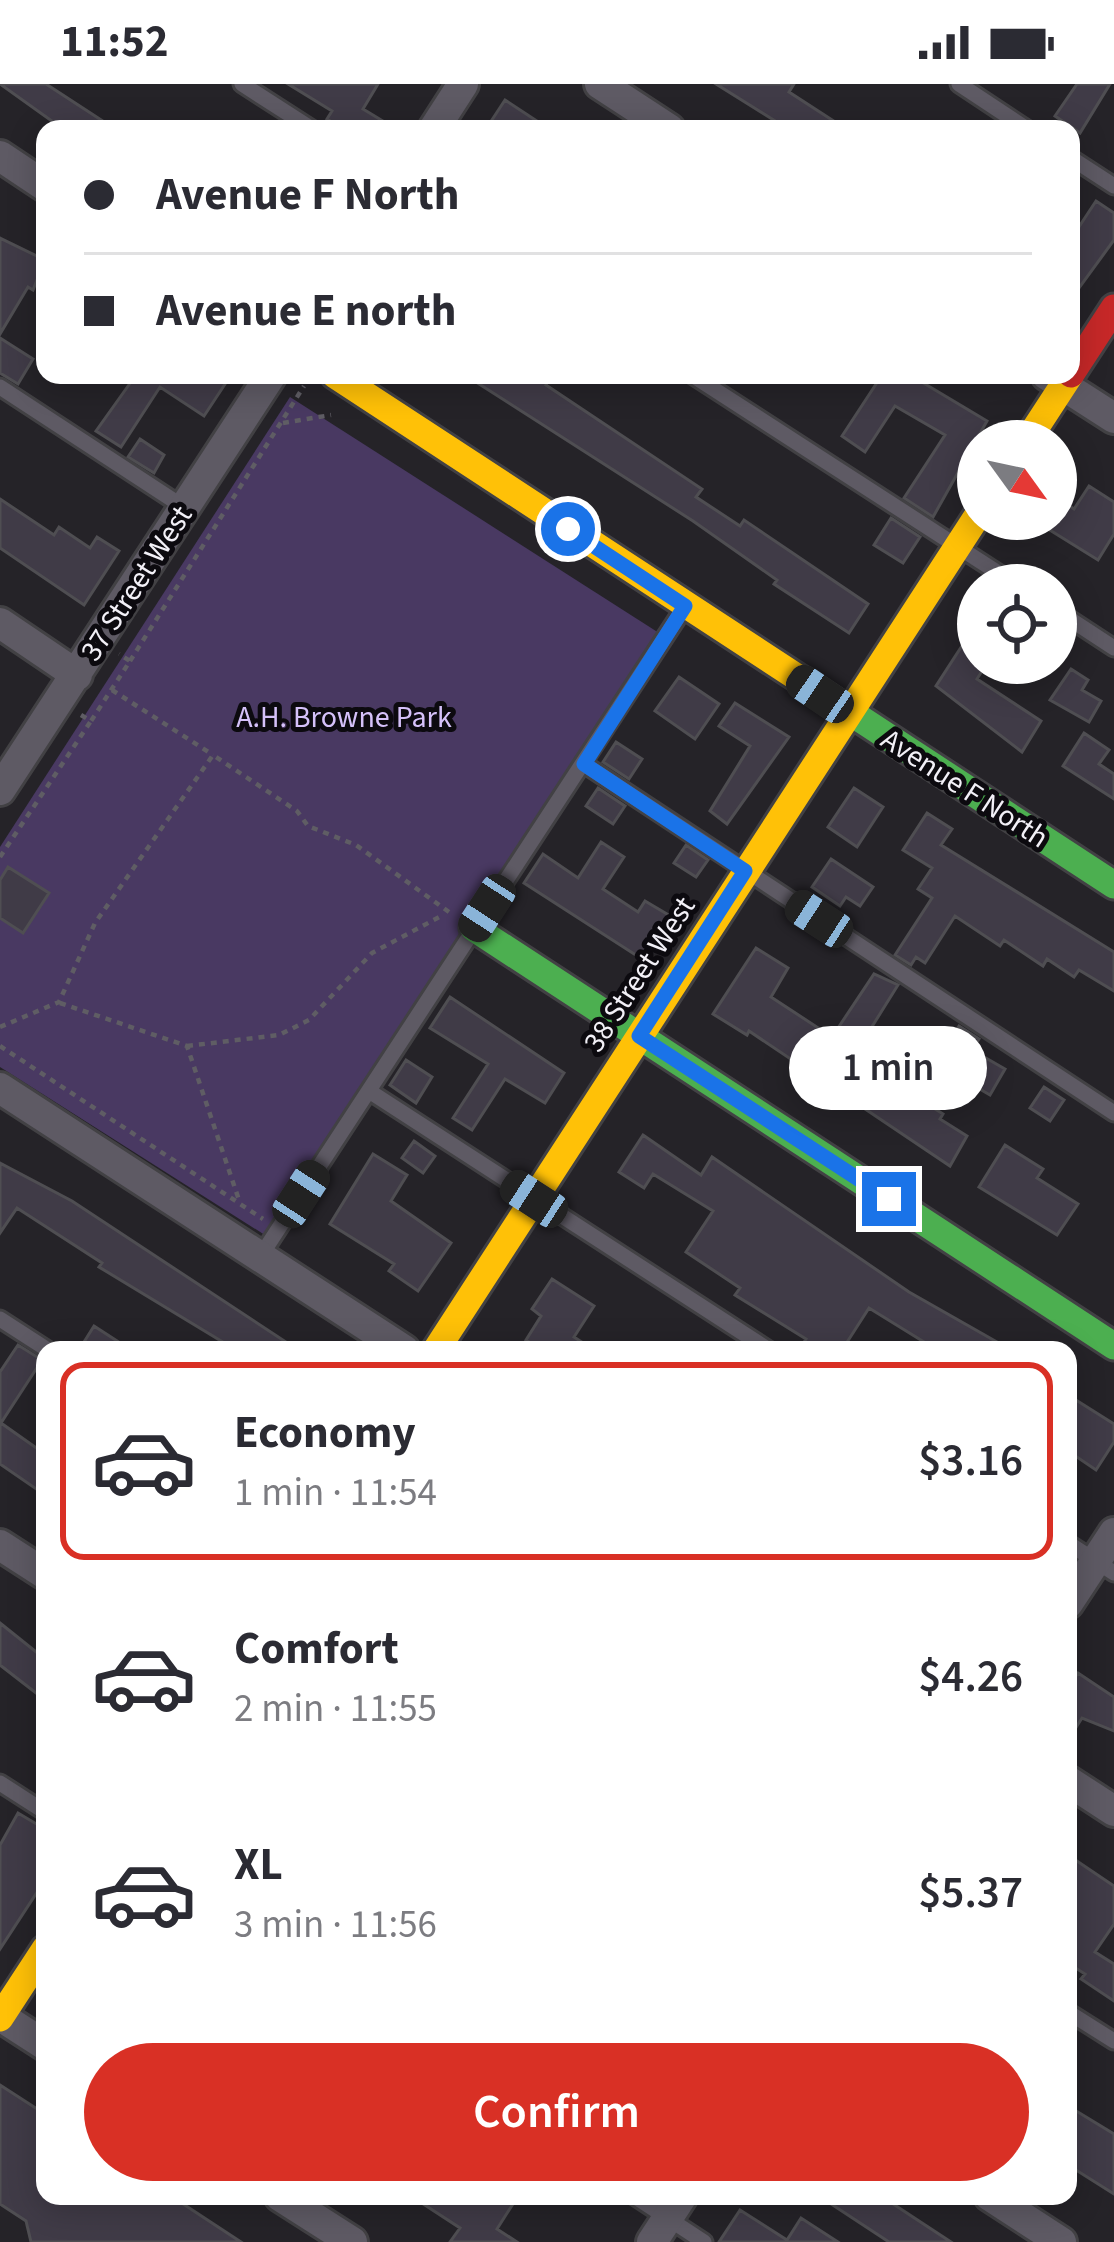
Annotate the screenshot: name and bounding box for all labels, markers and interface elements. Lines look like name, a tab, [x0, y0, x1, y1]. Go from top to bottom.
text: 11:52	[60, 10, 169, 74]
text: Avenue F North	[156, 163, 459, 227]
text: Avenue E north	[156, 279, 456, 343]
north arrow	[957, 420, 1077, 540]
map controls	[957, 420, 1077, 684]
street label: 37 Street West	[70, 497, 203, 669]
route start	[541, 502, 595, 556]
button: locate	[957, 564, 1077, 684]
car	[780, 659, 860, 729]
park label: A.H. Browne Park	[236, 696, 452, 739]
street label: Avenue F North	[873, 718, 1057, 859]
car	[452, 868, 522, 948]
car	[779, 884, 859, 954]
street label: 38 Street West	[573, 888, 706, 1060]
callout: 1 min	[790, 1025, 988, 1109]
text: 1 min	[842, 1040, 934, 1096]
car	[266, 1154, 336, 1234]
car	[494, 1164, 574, 1234]
route end	[862, 1172, 916, 1226]
text: Economy	[234, 1401, 416, 1465]
icon: car	[90, 1407, 198, 1515]
text: $3.16	[918, 1429, 1023, 1493]
text: 1 min · 11:54	[234, 1465, 437, 1521]
text: Comfort	[234, 1617, 399, 1681]
icon: car	[90, 1623, 198, 1731]
text: $4.26	[918, 1645, 1023, 1709]
text: 2 min · 11:55	[234, 1681, 437, 1737]
text: XL	[234, 1833, 283, 1897]
icon: car	[90, 1839, 198, 1947]
text: $5.37	[918, 1861, 1023, 1925]
text: 3 min · 11:56	[234, 1897, 437, 1953]
button: Confirm	[84, 2043, 1029, 2181]

